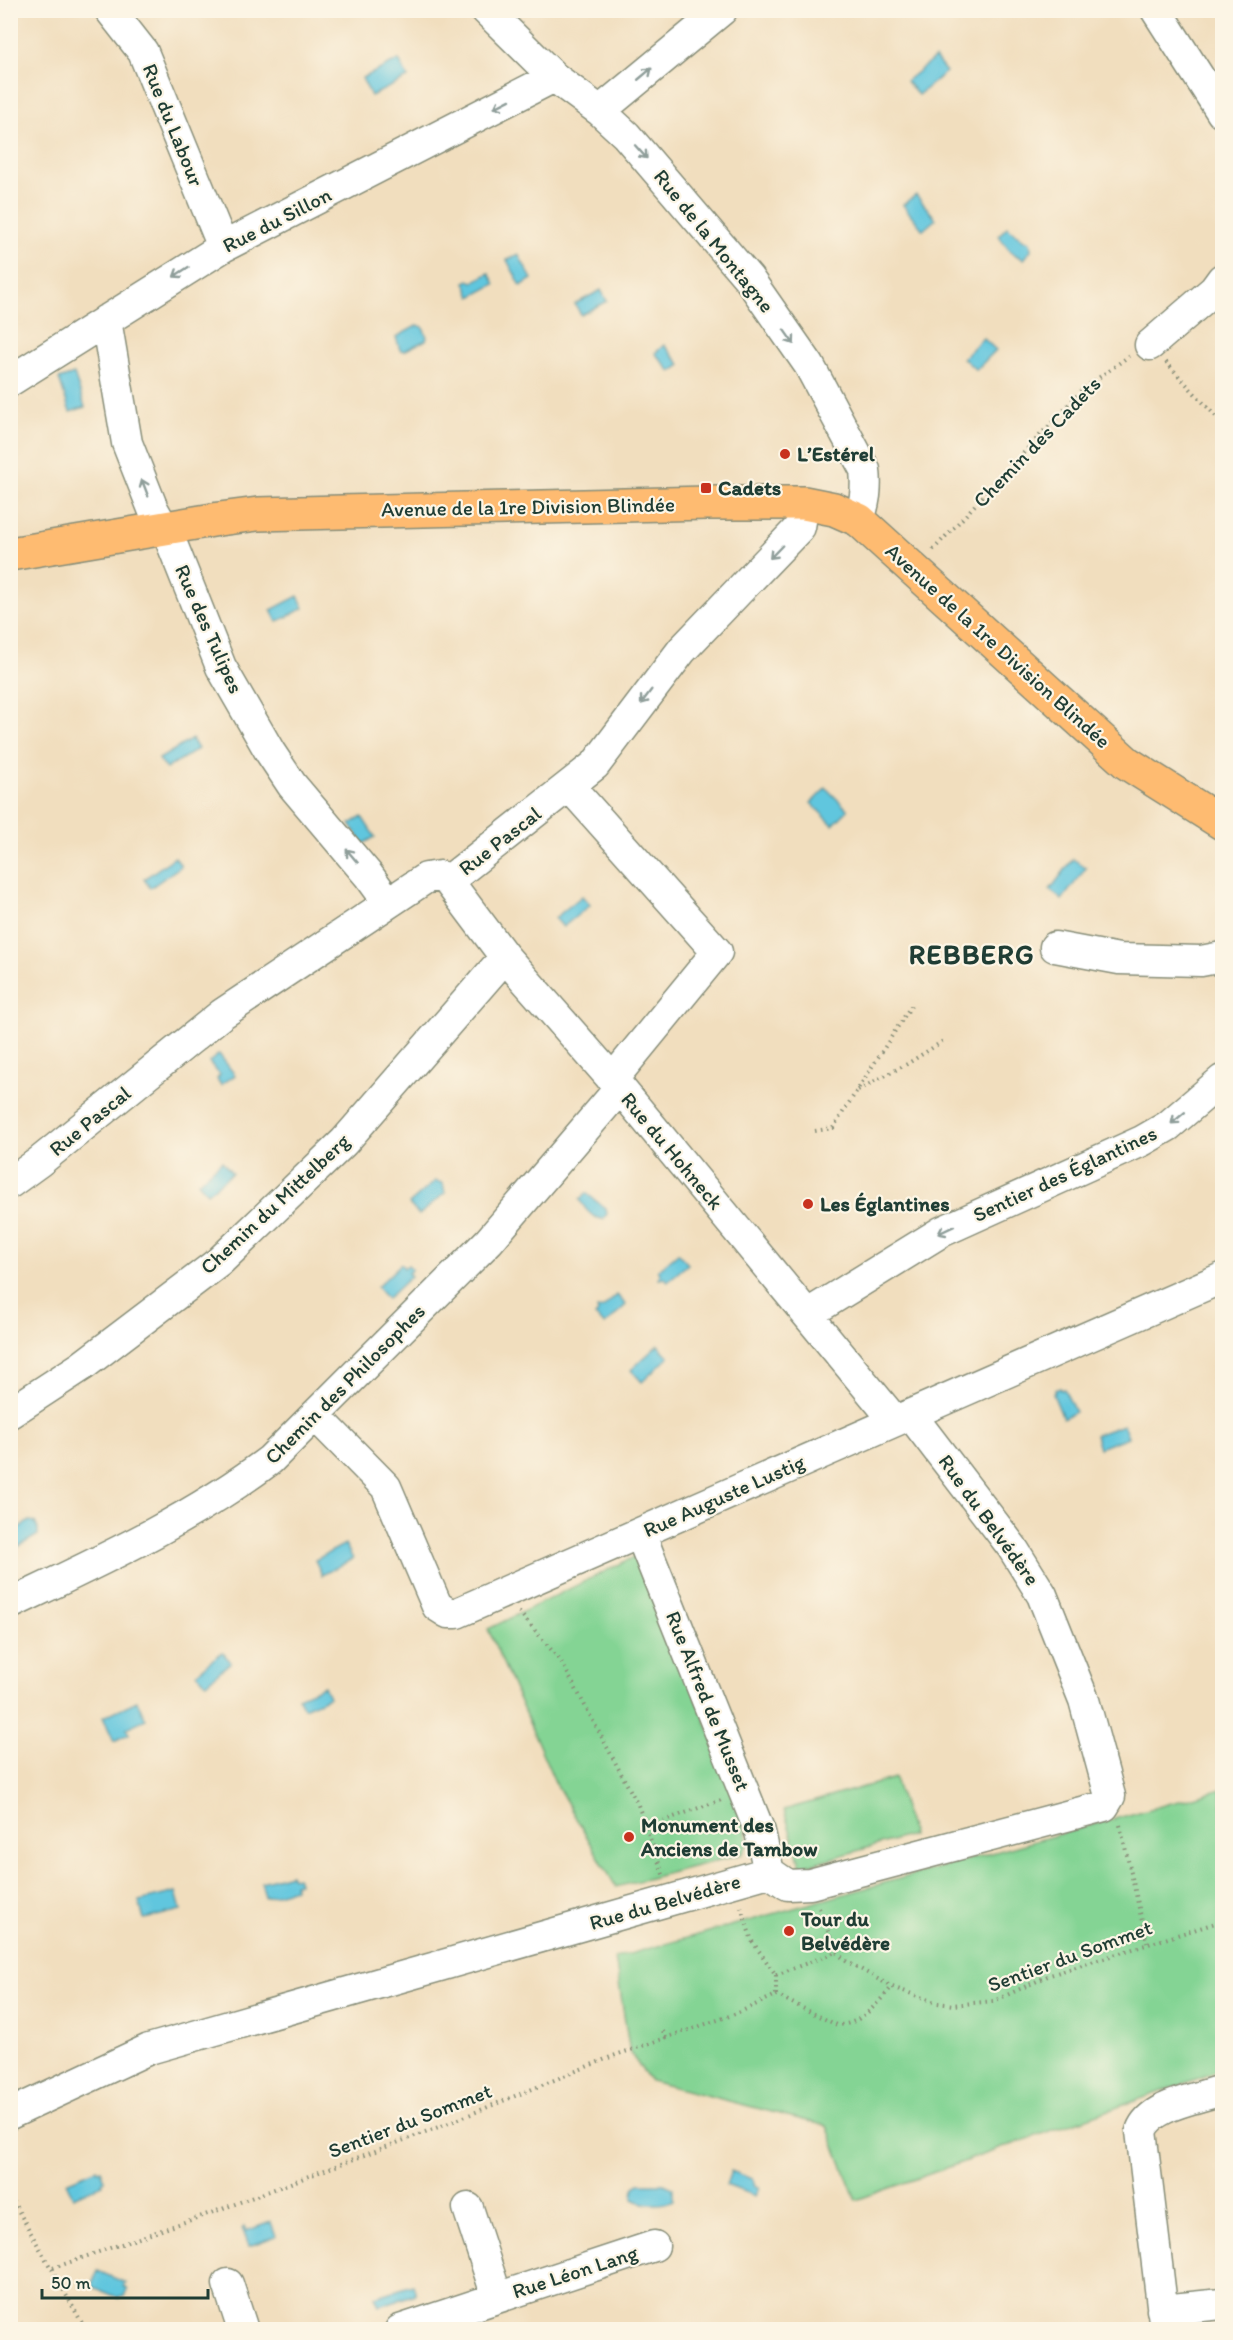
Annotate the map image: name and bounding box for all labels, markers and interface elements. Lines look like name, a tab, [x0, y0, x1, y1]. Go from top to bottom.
street label: Rue du Labour	[137, 60, 210, 190]
one-way arrow	[637, 67, 653, 80]
one-way arrow	[493, 98, 511, 110]
one-way arrow	[634, 145, 649, 160]
street label: Rue de la Montagne	[649, 164, 780, 318]
street label: Rue du Sillon	[218, 181, 335, 258]
one-way arrow	[172, 266, 189, 279]
one-way arrow	[783, 329, 796, 346]
street label: Chemin des Cadets	[968, 371, 1106, 512]
place label: L’Estérel	[797, 441, 876, 466]
marker: L’Estérel	[778, 447, 792, 461]
place label: Cadets	[718, 475, 781, 500]
one-way arrow	[139, 479, 150, 497]
marker: Cadets	[699, 481, 713, 495]
street label: Avenue de la 1re Division Blindée	[381, 491, 675, 522]
street label: Avenue de la 1re Division Blindée	[881, 538, 1116, 753]
one-way arrow	[769, 544, 783, 559]
street label: Rue des Tulipes	[170, 560, 249, 697]
one-way arrow	[640, 689, 653, 705]
street label: Rue Pascal	[454, 801, 546, 881]
one-way arrow	[346, 848, 359, 864]
district label: REBBERG	[909, 938, 1035, 971]
street label: Rue Pascal	[44, 1080, 136, 1161]
street label: Rue du Hohneck	[616, 1087, 729, 1215]
one-way arrow	[1170, 1111, 1186, 1124]
street label: Sentier des Églantines	[969, 1120, 1161, 1227]
street label: Chemin du Mittelberg	[195, 1128, 355, 1279]
place label: Les Églantines	[820, 1191, 950, 1217]
marker: Les Églantines	[801, 1197, 815, 1211]
one-way arrow	[937, 1225, 955, 1237]
street label: Chemin des Philosophes	[259, 1298, 430, 1469]
street label: Rue Auguste Lustig	[639, 1449, 809, 1542]
street label: Rue du Belvédère	[933, 1449, 1045, 1590]
street label: Rue Alfred de Musset	[661, 1607, 756, 1795]
place label: Monument des Anciens de Tambow	[640, 1812, 818, 1861]
marker: Monument des Anciens de Tambow	[622, 1830, 636, 1844]
street label: Rue du Belvédère	[587, 1868, 743, 1935]
place label: Tour du Belvédère	[800, 1906, 890, 1955]
street label: Sentier du Sommet	[984, 1914, 1156, 1997]
marker: Tour du Belvédère	[782, 1924, 796, 1938]
street label: Sentier du Sommet	[325, 2078, 495, 2163]
street label: Rue Léon Lang	[509, 2239, 641, 2304]
scale bar	[42, 2262, 208, 2300]
text: 50 m	[51, 2272, 91, 2294]

